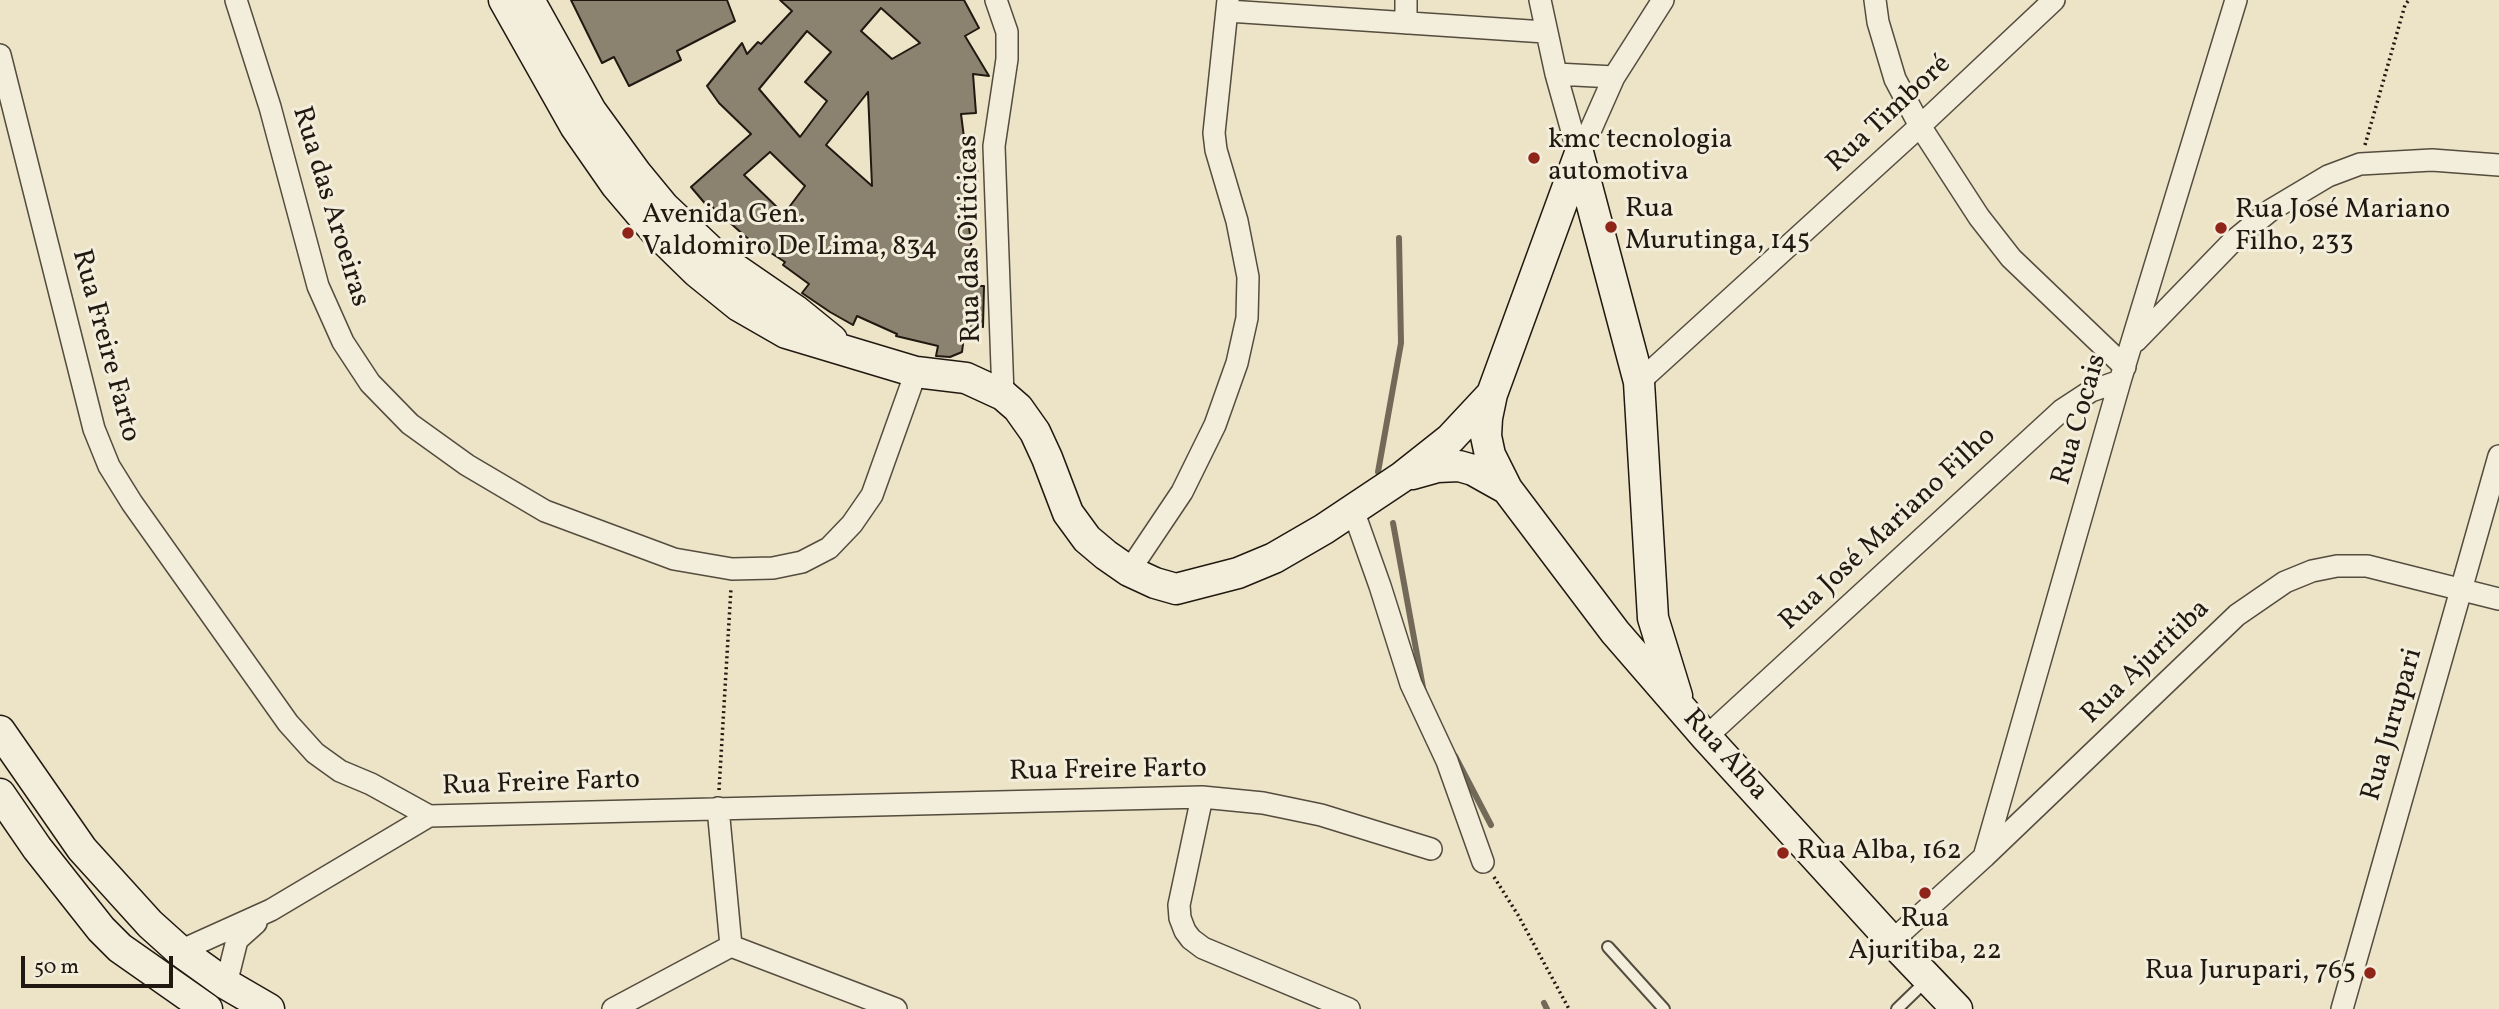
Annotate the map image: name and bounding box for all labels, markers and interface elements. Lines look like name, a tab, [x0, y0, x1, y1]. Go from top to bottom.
street label: Rua Timboré	[1821, 49, 1959, 181]
street label: Rua das Aroeiras	[283, 103, 375, 311]
place label: kmc tecnologia automotiva	[1548, 125, 1733, 191]
street label: Rua das Oiticicas	[953, 135, 991, 343]
marker: kmc tecnologia automotiva	[1526, 150, 1542, 166]
place label: Rua Murutinga, 145	[1625, 194, 1810, 260]
place label: Rua José Mariano Filho, 233	[2235, 195, 2450, 261]
place label: Avenida Gen. Valdomiro De Lima, 834	[642, 200, 937, 266]
marker: Rua Murutinga, 145	[1603, 219, 1619, 235]
marker: Rua José Mariano Filho, 233	[2213, 220, 2229, 236]
marker: Avenida Gen. Valdomiro De Lima, 834	[620, 225, 636, 241]
street label: Rua Freire Farto	[62, 246, 146, 446]
street label: Rua Cocais	[2046, 351, 2116, 489]
street label: Rua José Mariano Filho	[1774, 421, 2004, 639]
street label: Rua Ajuritiba	[2076, 593, 2218, 733]
street label: Rua Jurupari	[2356, 645, 2432, 805]
street label: Rua Alba	[1674, 703, 1774, 809]
street label: Rua Freire Farto	[1009, 753, 1207, 791]
street label: Rua Freire Farto	[442, 765, 640, 805]
place label: Rua Alba, 162	[1797, 836, 1962, 870]
marker: Rua Alba, 162	[1775, 845, 1791, 861]
marker: Rua Ajuritiba, 22	[1917, 885, 1933, 901]
place label: Rua Ajuritiba, 22	[1848, 904, 2002, 970]
scale bar	[24, 942, 177, 986]
text: 50 m	[34, 953, 79, 982]
place label: Rua Jurupari, 765	[2145, 956, 2356, 990]
marker: Rua Jurupari, 765	[2362, 965, 2378, 981]

